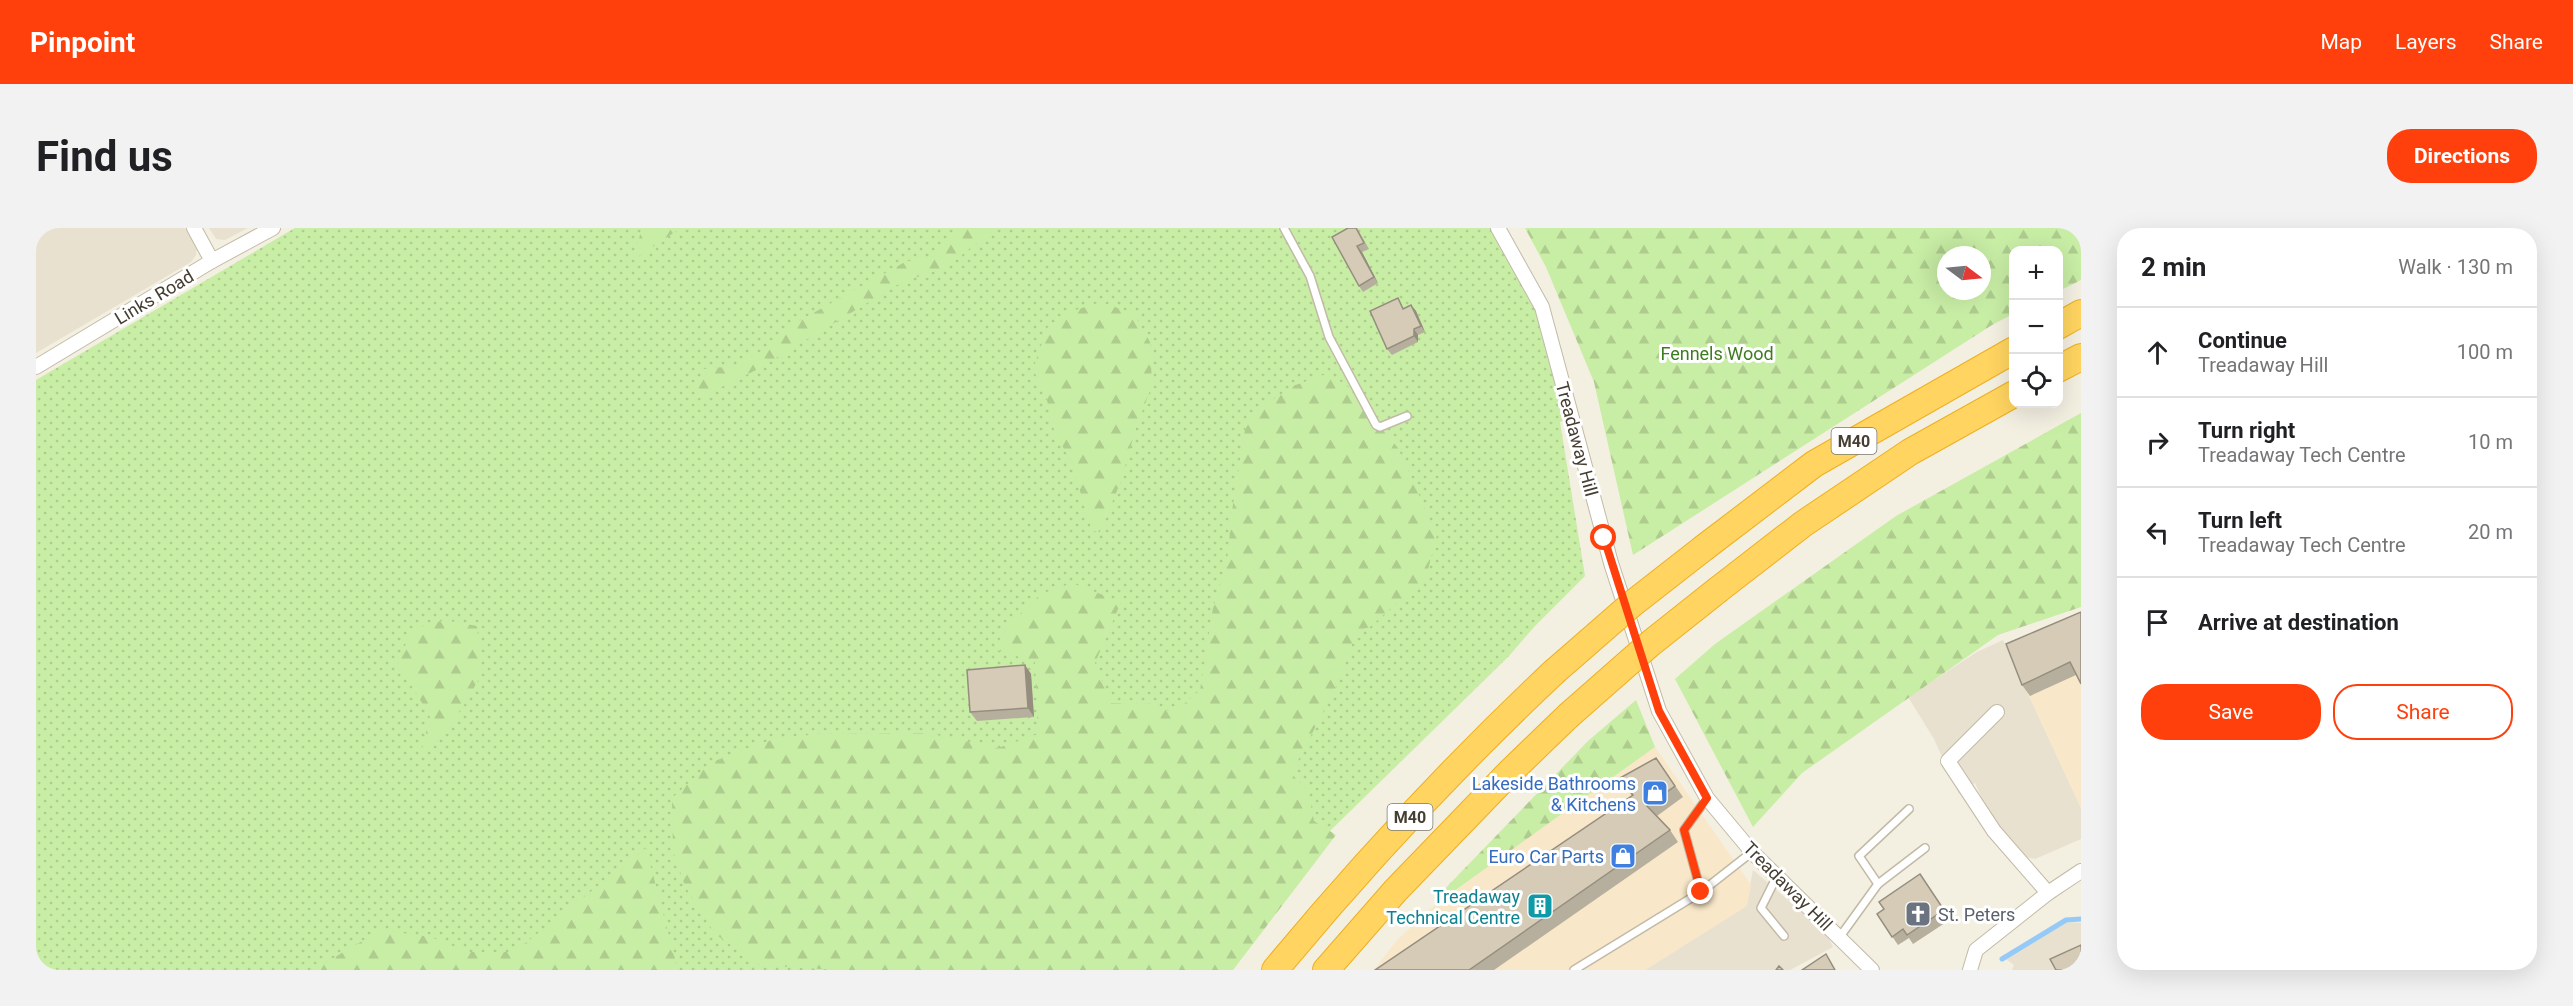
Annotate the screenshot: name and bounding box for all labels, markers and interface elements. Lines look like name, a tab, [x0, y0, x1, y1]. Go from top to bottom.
text: Pinpoint	[30, 26, 135, 59]
text: Map	[2320, 30, 2362, 54]
text: Layers	[2395, 30, 2456, 54]
text: Share	[2489, 30, 2543, 54]
button: Directions	[2387, 129, 2537, 183]
text: Find us	[36, 132, 173, 181]
north arrow	[1937, 246, 1991, 300]
map controls	[2009, 246, 2063, 408]
button: +	[2009, 246, 2063, 300]
text: 2 min	[2141, 252, 2206, 282]
text: Walk · 130 m	[2398, 255, 2513, 279]
street label: Links Road	[111, 265, 197, 329]
button: −	[2009, 300, 2063, 354]
text: Continue	[2198, 328, 2287, 353]
icon: ahead	[2141, 336, 2174, 369]
text: 100 m	[2457, 340, 2513, 364]
park label: Fennels Wood	[1660, 343, 1774, 364]
text: Treadaway Hill	[2198, 353, 2328, 377]
button: locate	[2009, 354, 2063, 408]
street label: Treadaway Hill	[1552, 380, 1602, 498]
text: Turn right	[2198, 418, 2295, 443]
icon: right	[2141, 426, 2174, 459]
road number: M40	[1832, 428, 1876, 454]
text: 10 m	[2468, 430, 2513, 454]
text: Treadaway Tech Centre	[2198, 443, 2406, 467]
text: Turn left	[2198, 508, 2282, 533]
icon: left	[2141, 516, 2174, 549]
text: 20 m	[2468, 520, 2513, 544]
route start	[1590, 524, 1616, 550]
text: Treadaway Tech Centre	[2198, 533, 2406, 557]
icon: arrive	[2141, 606, 2174, 639]
text: Arrive at destination	[2198, 610, 2399, 635]
button: Save	[2141, 684, 2321, 740]
button: Share	[2333, 684, 2513, 740]
place label: Lakeside Bathrooms & Kitchens	[1472, 773, 1636, 815]
shop icon: Lakeside Bathrooms & Kitchens	[1640, 778, 1670, 808]
road number: M40	[1388, 804, 1432, 830]
street label: Treadaway Hill	[1739, 837, 1837, 935]
shop icon: Euro Car Parts	[1608, 841, 1638, 871]
place label: Euro Car Parts	[1489, 846, 1604, 867]
route end	[1687, 878, 1713, 904]
place label: Treadaway Technical Centre	[1386, 886, 1520, 928]
building icon: Treadaway Technical Centre	[1525, 891, 1555, 921]
church icon: St. Peters	[1903, 899, 1933, 929]
place label: St. Peters	[1938, 904, 2015, 925]

